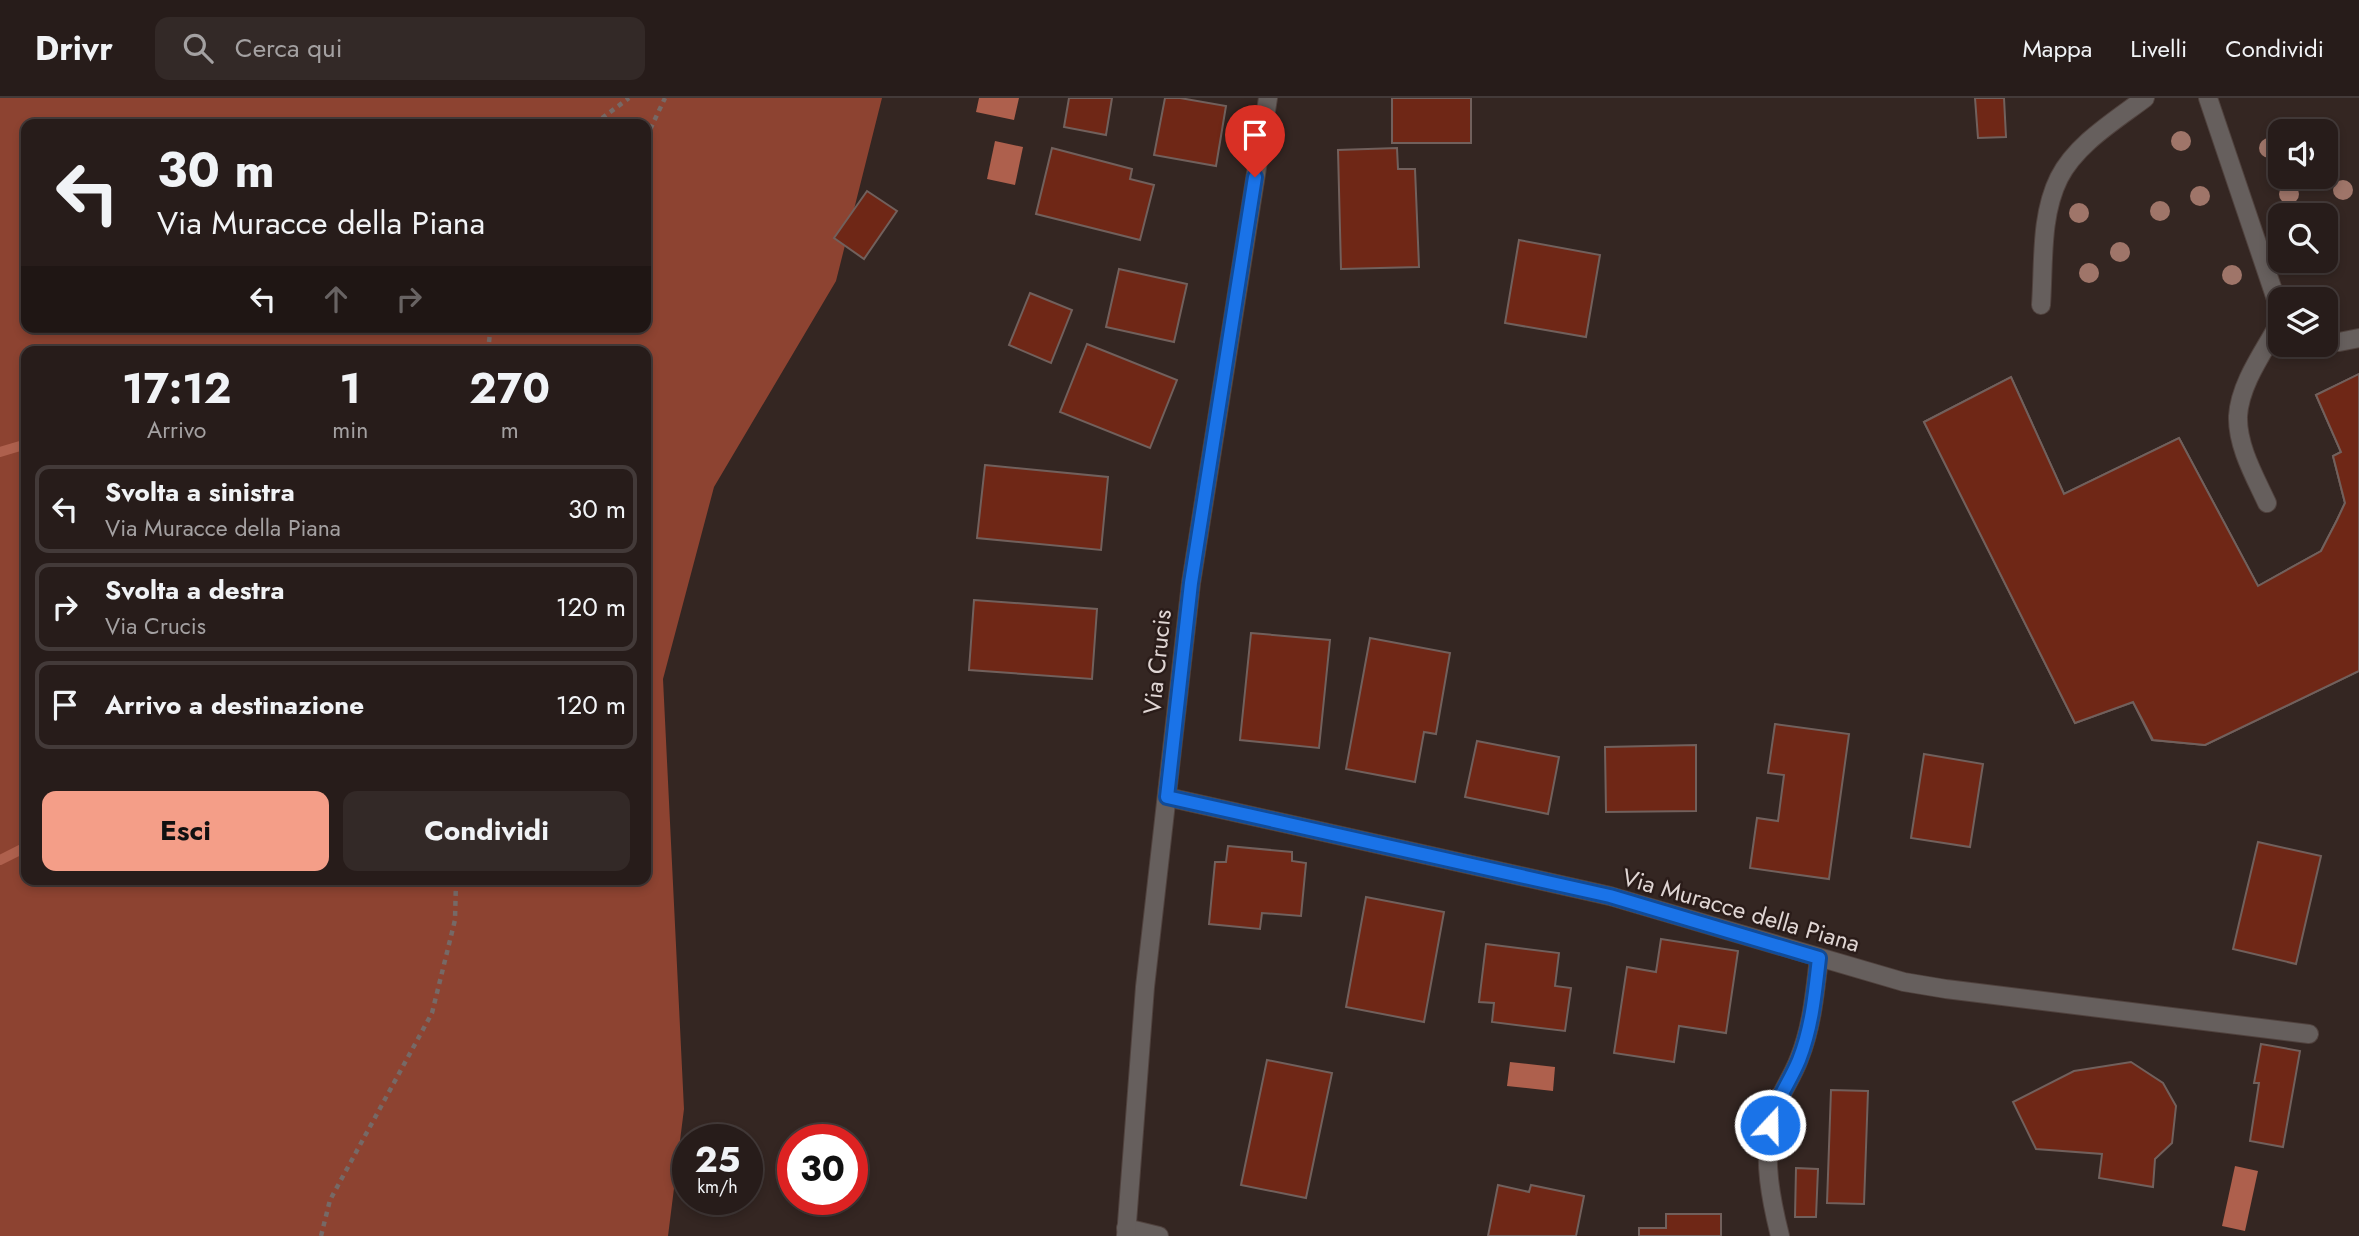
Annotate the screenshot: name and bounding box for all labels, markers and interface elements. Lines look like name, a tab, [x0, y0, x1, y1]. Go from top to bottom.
search box	[155, 17, 645, 80]
text: Drivr	[35, 25, 113, 72]
icon: search	[179, 29, 217, 67]
text: Cerca qui	[235, 29, 343, 67]
text: Mappa	[2022, 31, 2092, 66]
text: Livelli	[2130, 31, 2187, 66]
text: Condividi	[2225, 31, 2324, 66]
pin	[1225, 105, 1285, 177]
icon: arrive	[1236, 116, 1274, 154]
map controls	[2268, 119, 2338, 357]
button: sound	[2268, 119, 2338, 189]
text: 30 m	[157, 135, 275, 205]
icon: left	[42, 147, 133, 238]
text: Via Muracce della Piana	[157, 200, 485, 246]
button: search	[2268, 203, 2338, 273]
icon: left	[244, 280, 282, 318]
icon: ahead	[317, 280, 355, 318]
icon: right	[390, 280, 428, 318]
button: layers	[2268, 287, 2338, 357]
text: 17:12	[122, 358, 231, 419]
text: 1	[340, 358, 361, 419]
text: 270	[469, 358, 550, 419]
text: Arrivo	[147, 413, 206, 447]
text: min	[332, 413, 368, 447]
text: m	[501, 413, 519, 447]
text: Svolta a sinistra	[105, 473, 295, 511]
icon: left	[46, 490, 84, 528]
text: 30 m	[568, 490, 626, 528]
text: Via Muracce della Piana	[105, 511, 341, 545]
text: Svolta a destra	[105, 571, 285, 609]
icon: right	[46, 588, 84, 626]
text: 120 m	[556, 588, 626, 626]
street label: Via Crucis	[1134, 608, 1180, 716]
text: Via Crucis	[105, 609, 206, 643]
icon: arrive	[46, 686, 84, 724]
text: Arrivo a destinazione	[105, 686, 364, 724]
text: 120 m	[556, 686, 626, 724]
button: Esci	[42, 791, 329, 871]
button: Condividi	[343, 791, 630, 871]
street label: Via Muracce della Piana	[1618, 859, 1864, 961]
position arrow	[1733, 1088, 1807, 1162]
speed limit sign: 30	[777, 1124, 868, 1215]
text: 25	[695, 1135, 740, 1185]
text: km/h	[697, 1174, 738, 1200]

